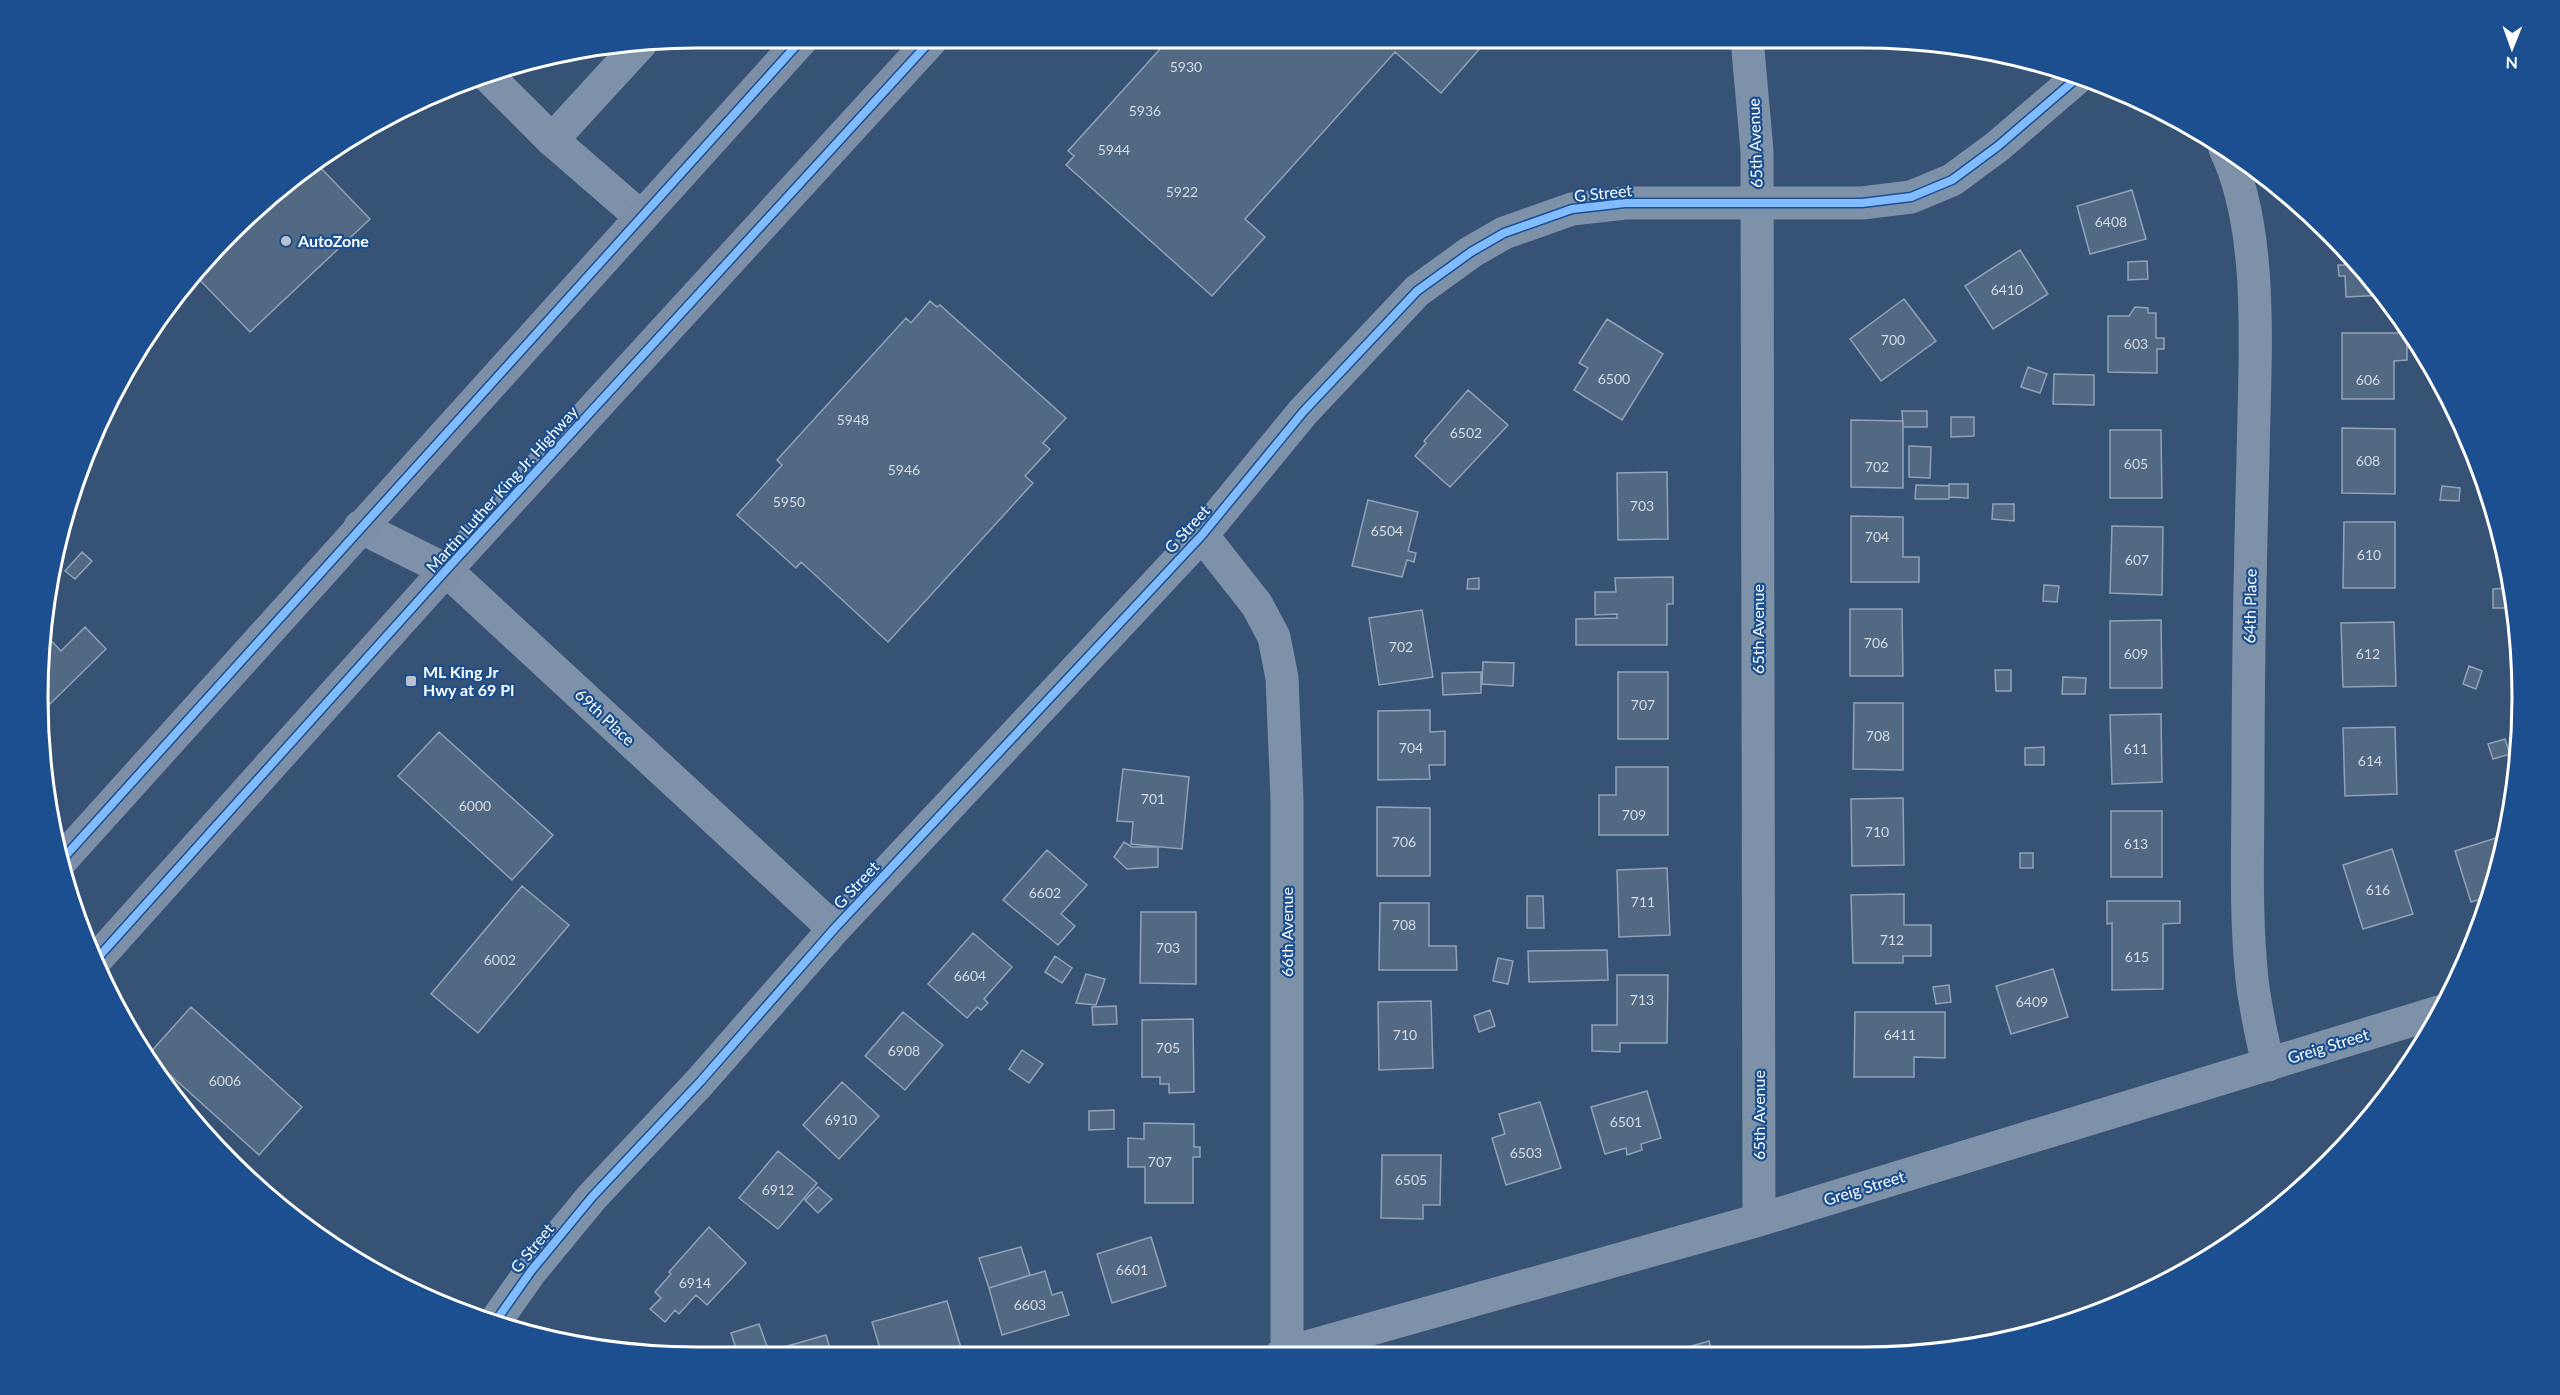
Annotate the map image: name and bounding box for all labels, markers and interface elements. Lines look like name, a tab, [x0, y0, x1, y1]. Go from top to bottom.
north arrow	[2482, 18, 2542, 78]
text: N	[2505, 54, 2518, 73]
house number: 5930	[1170, 58, 1202, 75]
street label: 65th Avenue	[1743, 98, 1766, 188]
house number: 5936	[1129, 102, 1161, 119]
house number: 5944	[1098, 141, 1130, 158]
street label: G Street	[1573, 180, 1633, 205]
house number: 5922	[1166, 183, 1198, 200]
house number: 6408	[2095, 213, 2127, 230]
place label: AutoZone	[297, 231, 369, 250]
marker: AutoZone	[279, 234, 293, 248]
house number: 6410	[1991, 281, 2023, 298]
house number: 700	[1881, 331, 1905, 348]
house number: 603	[2124, 335, 2148, 352]
house number: 6500	[1598, 370, 1630, 387]
house number: 606	[2356, 371, 2380, 388]
street label: Martin Luther King Jr. Highway	[422, 401, 582, 576]
house number: 5948	[837, 411, 869, 428]
house number: 6502	[1450, 424, 1482, 441]
house number: 608	[2356, 452, 2380, 469]
house number: 605	[2124, 455, 2148, 472]
house number: 702	[1865, 458, 1889, 475]
house number: 5946	[888, 461, 920, 478]
house number: 5950	[773, 493, 805, 510]
house number: 703	[1630, 497, 1654, 514]
street label: G Street	[1160, 501, 1213, 557]
house number: 6504	[1371, 522, 1403, 539]
house number: 704	[1865, 528, 1889, 545]
house number: 610	[2357, 546, 2381, 563]
house number: 607	[2125, 551, 2149, 568]
street label: 64th Place	[2239, 569, 2260, 643]
street label: 65th Avenue	[1748, 584, 1767, 674]
house number: 706	[1864, 634, 1888, 651]
house number: 702	[1389, 638, 1413, 655]
house number: 609	[2124, 645, 2148, 662]
house number: 612	[2356, 645, 2380, 662]
place label: ML King Jr Hwy at 69 Pl	[423, 662, 514, 699]
marker: ML King Jr Hwy at 69 Pl	[404, 674, 418, 688]
street label: 69th Place	[572, 684, 639, 749]
house number: 707	[1631, 696, 1655, 713]
house number: 708	[1866, 727, 1890, 744]
house number: 704	[1399, 739, 1423, 756]
house number: 611	[2124, 740, 2148, 757]
house number: 614	[2358, 752, 2382, 769]
house number: 701	[1141, 790, 1165, 807]
house number: 6000	[459, 797, 491, 814]
house number: 709	[1622, 806, 1646, 823]
house number: 710	[1865, 823, 1889, 840]
house number: 706	[1392, 833, 1416, 850]
house number: 613	[2124, 835, 2148, 852]
street label: G Street	[829, 857, 883, 912]
house number: 616	[2366, 881, 2390, 898]
house number: 6602	[1029, 884, 1061, 901]
street label: 66th Avenue	[1277, 887, 1296, 977]
house number: 711	[1631, 893, 1655, 910]
house number: 708	[1392, 916, 1416, 933]
house number: 712	[1880, 931, 1904, 948]
house number: 703	[1156, 939, 1180, 956]
house number: 615	[2125, 948, 2149, 965]
house number: 6002	[484, 951, 516, 968]
house number: 6604	[954, 967, 986, 984]
house number: 713	[1630, 991, 1654, 1008]
house number: 6409	[2016, 993, 2048, 1010]
street label: Greig Street	[2285, 1024, 2371, 1067]
house number: 710	[1393, 1026, 1417, 1043]
house number: 6411	[1884, 1026, 1916, 1043]
house number: 705	[1156, 1039, 1180, 1056]
house number: 6908	[888, 1042, 920, 1059]
street label: 65th Avenue	[1749, 1070, 1768, 1160]
house number: 6006	[209, 1072, 241, 1089]
house number: 6910	[825, 1111, 857, 1128]
house number: 6501	[1610, 1113, 1642, 1130]
house number: 6503	[1510, 1144, 1542, 1161]
house number: 707	[1148, 1153, 1172, 1170]
street label: Greig Street	[1821, 1166, 1907, 1209]
house number: 6505	[1395, 1171, 1427, 1188]
house number: 6912	[762, 1181, 794, 1198]
street label: G Street	[506, 1219, 557, 1276]
house number: 6601	[1116, 1261, 1148, 1278]
house number: 6914	[679, 1274, 711, 1291]
house number: 6603	[1014, 1296, 1046, 1313]

